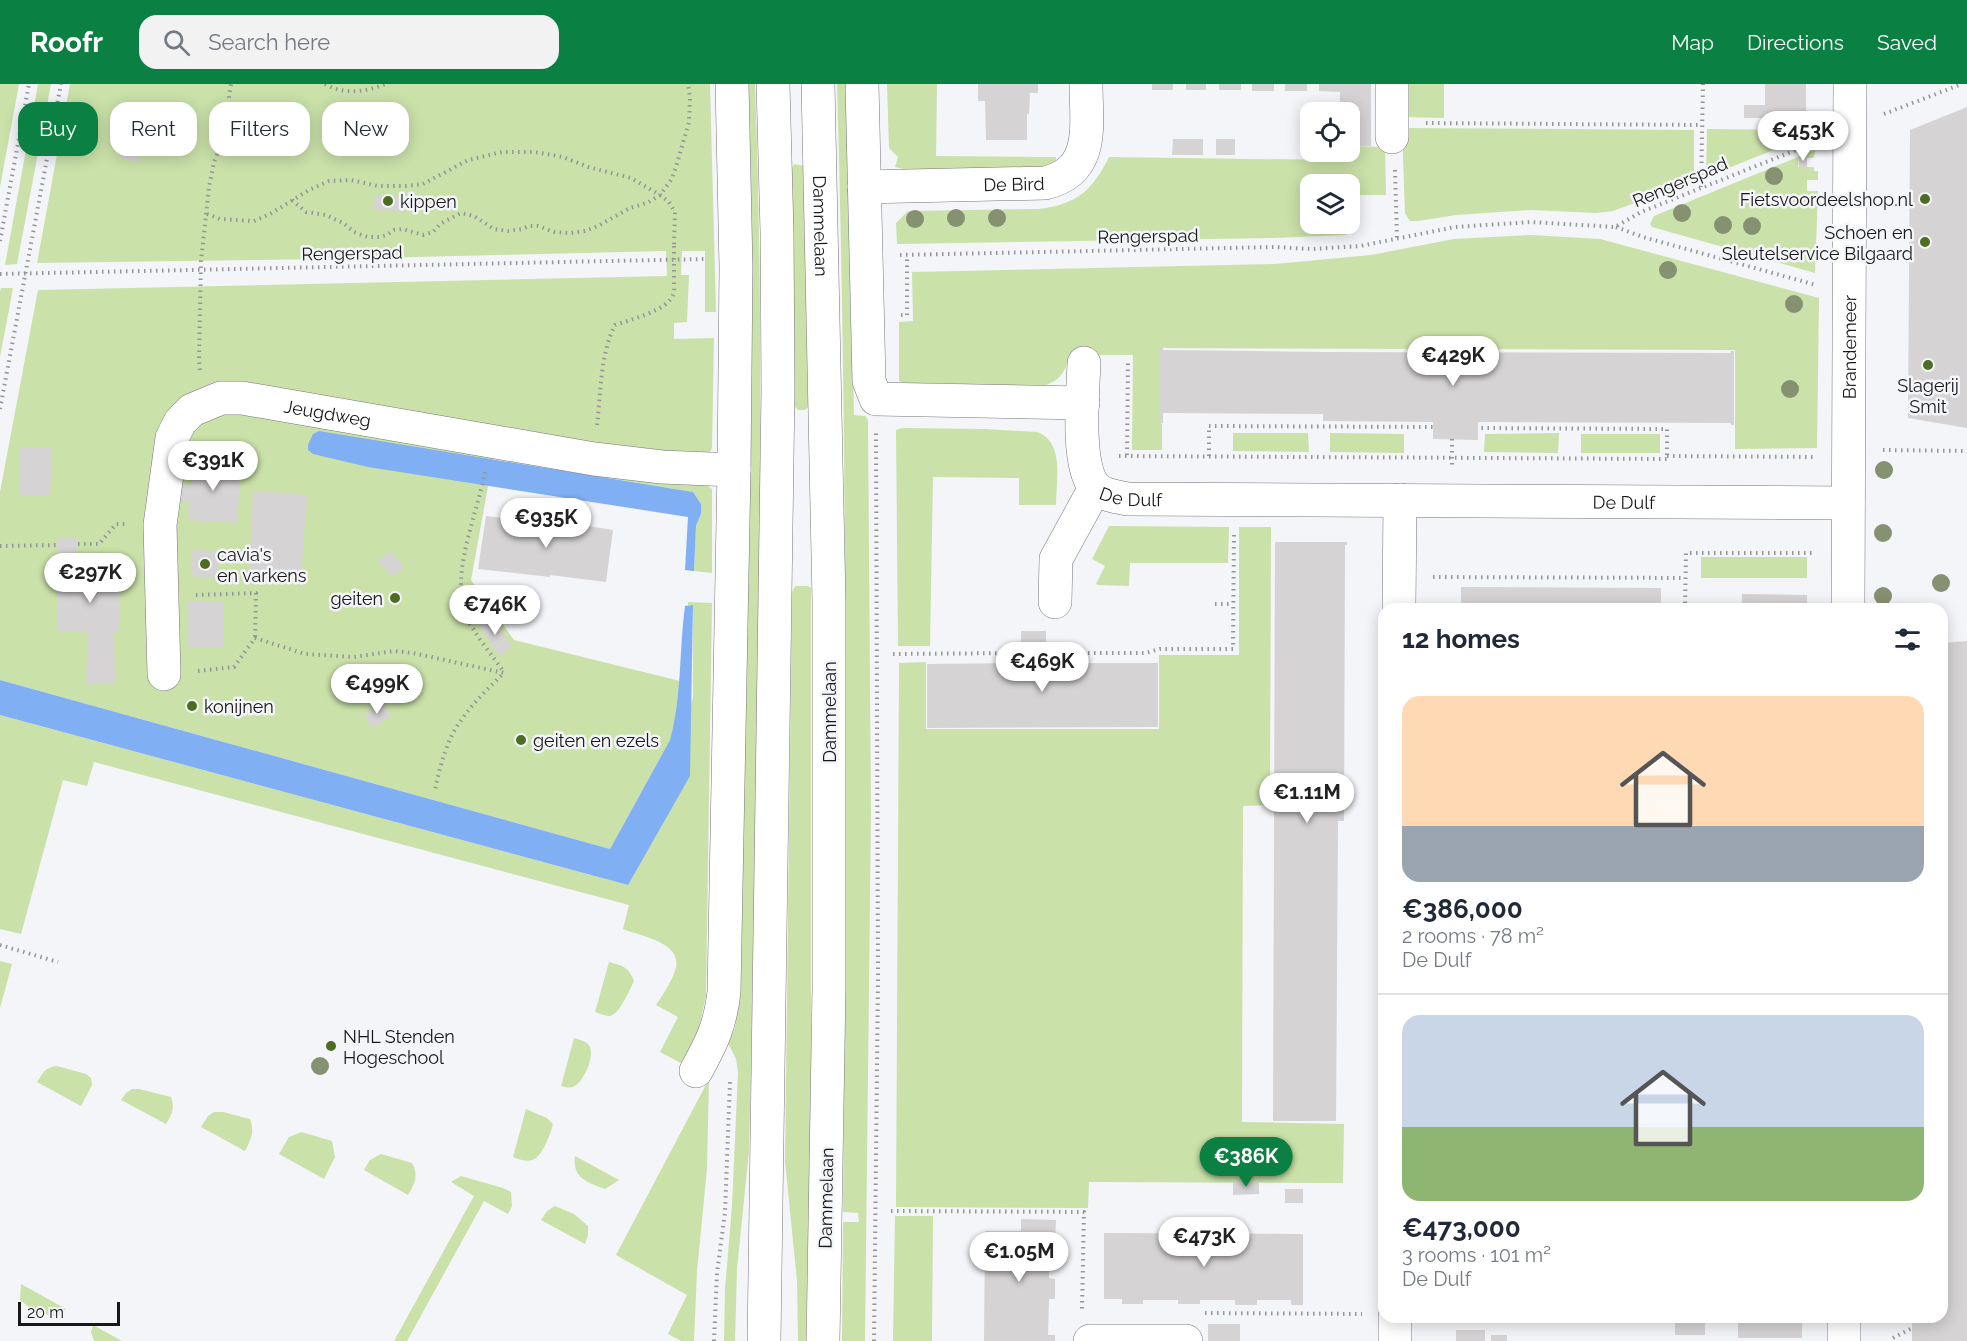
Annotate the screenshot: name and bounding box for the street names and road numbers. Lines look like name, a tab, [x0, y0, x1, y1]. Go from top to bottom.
street label: Rengerspad	[1629, 153, 1731, 211]
street label: De Bird	[983, 173, 1045, 195]
street label: Dammelaan	[809, 175, 833, 277]
street label: Rengerspad	[1097, 225, 1199, 247]
street label: Rengerspad	[301, 242, 403, 264]
street label: Brandemeer	[1838, 294, 1860, 399]
street label: Jeugdweg	[282, 395, 373, 431]
street label: De Dulf	[1097, 482, 1163, 510]
street label: De Dulf	[1592, 491, 1656, 512]
street label: Dammelaan	[819, 661, 840, 763]
street label: Dammelaan	[815, 1147, 837, 1249]

